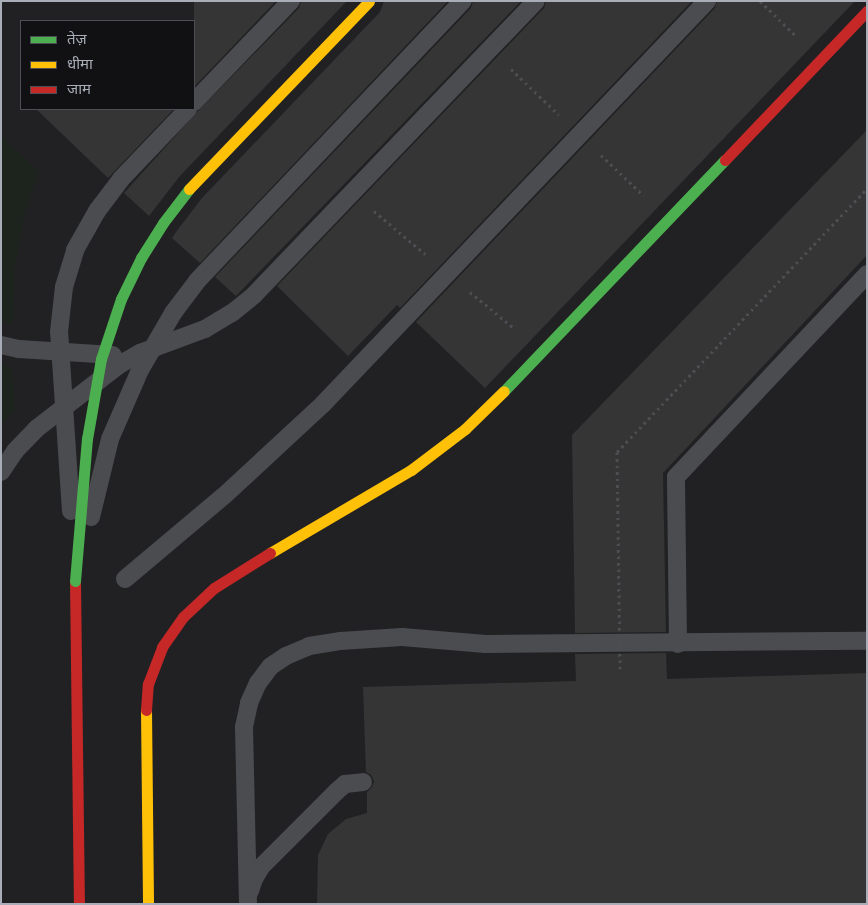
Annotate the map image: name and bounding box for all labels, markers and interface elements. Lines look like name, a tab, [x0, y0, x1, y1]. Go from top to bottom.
legend	[20, 20, 195, 110]
text: तेज़	[67, 30, 87, 48]
text: धीमा	[67, 55, 93, 73]
text: जाम	[67, 80, 91, 98]

